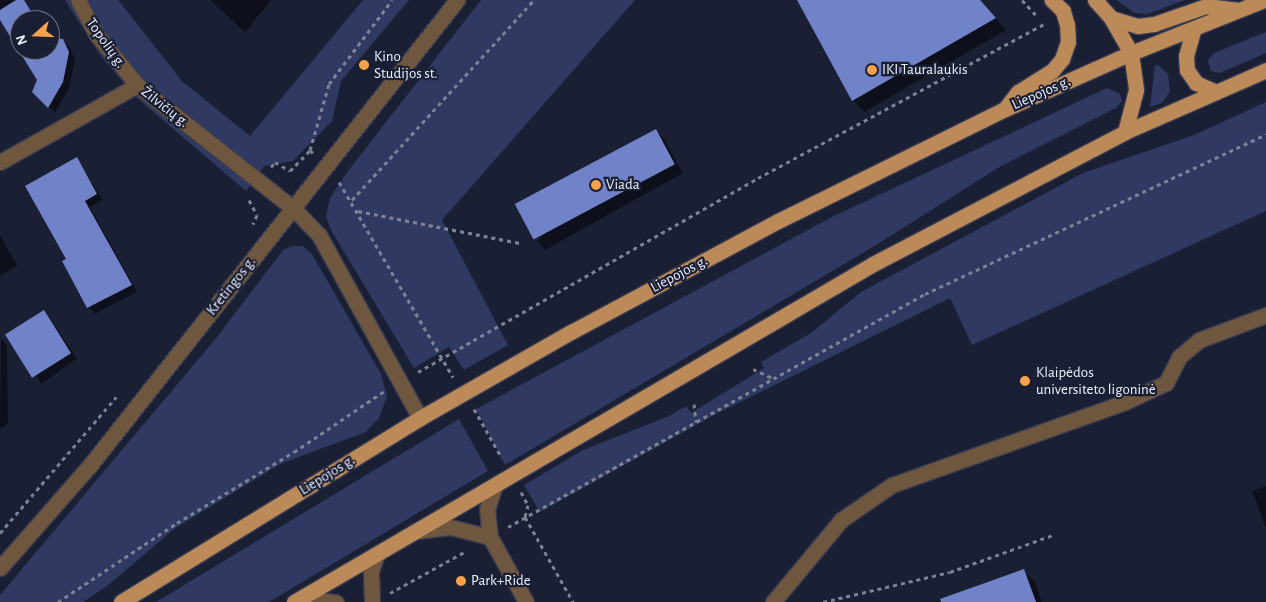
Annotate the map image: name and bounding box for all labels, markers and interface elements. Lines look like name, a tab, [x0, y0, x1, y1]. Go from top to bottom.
north arrow	[10, 10, 60, 60]
street label: Topolių g.	[82, 15, 130, 71]
text: N	[14, 33, 30, 47]
place label: Kino Studijos st.	[374, 47, 438, 82]
marker: Kino Studijos st.	[358, 59, 370, 71]
place label: IKI Tauralaukis	[882, 61, 967, 79]
marker: IKI Tauralaukis	[866, 64, 878, 76]
street label: Liepojos g.	[1009, 72, 1073, 114]
street label: Žilvičių g.	[138, 83, 192, 131]
place label: Viada	[606, 176, 640, 194]
marker: Viada	[590, 179, 602, 191]
street label: Liepojos g.	[647, 252, 711, 296]
street label: Kretingos g.	[203, 253, 259, 319]
place label: Klaipėdos universiteto ligoninė	[1036, 363, 1156, 398]
marker: Klaipėdos universiteto ligoninė	[1018, 374, 1032, 388]
street label: Liepojos g.	[296, 451, 358, 499]
place label: Park+Ride	[471, 572, 531, 590]
marker: Park+Ride	[455, 575, 467, 587]

